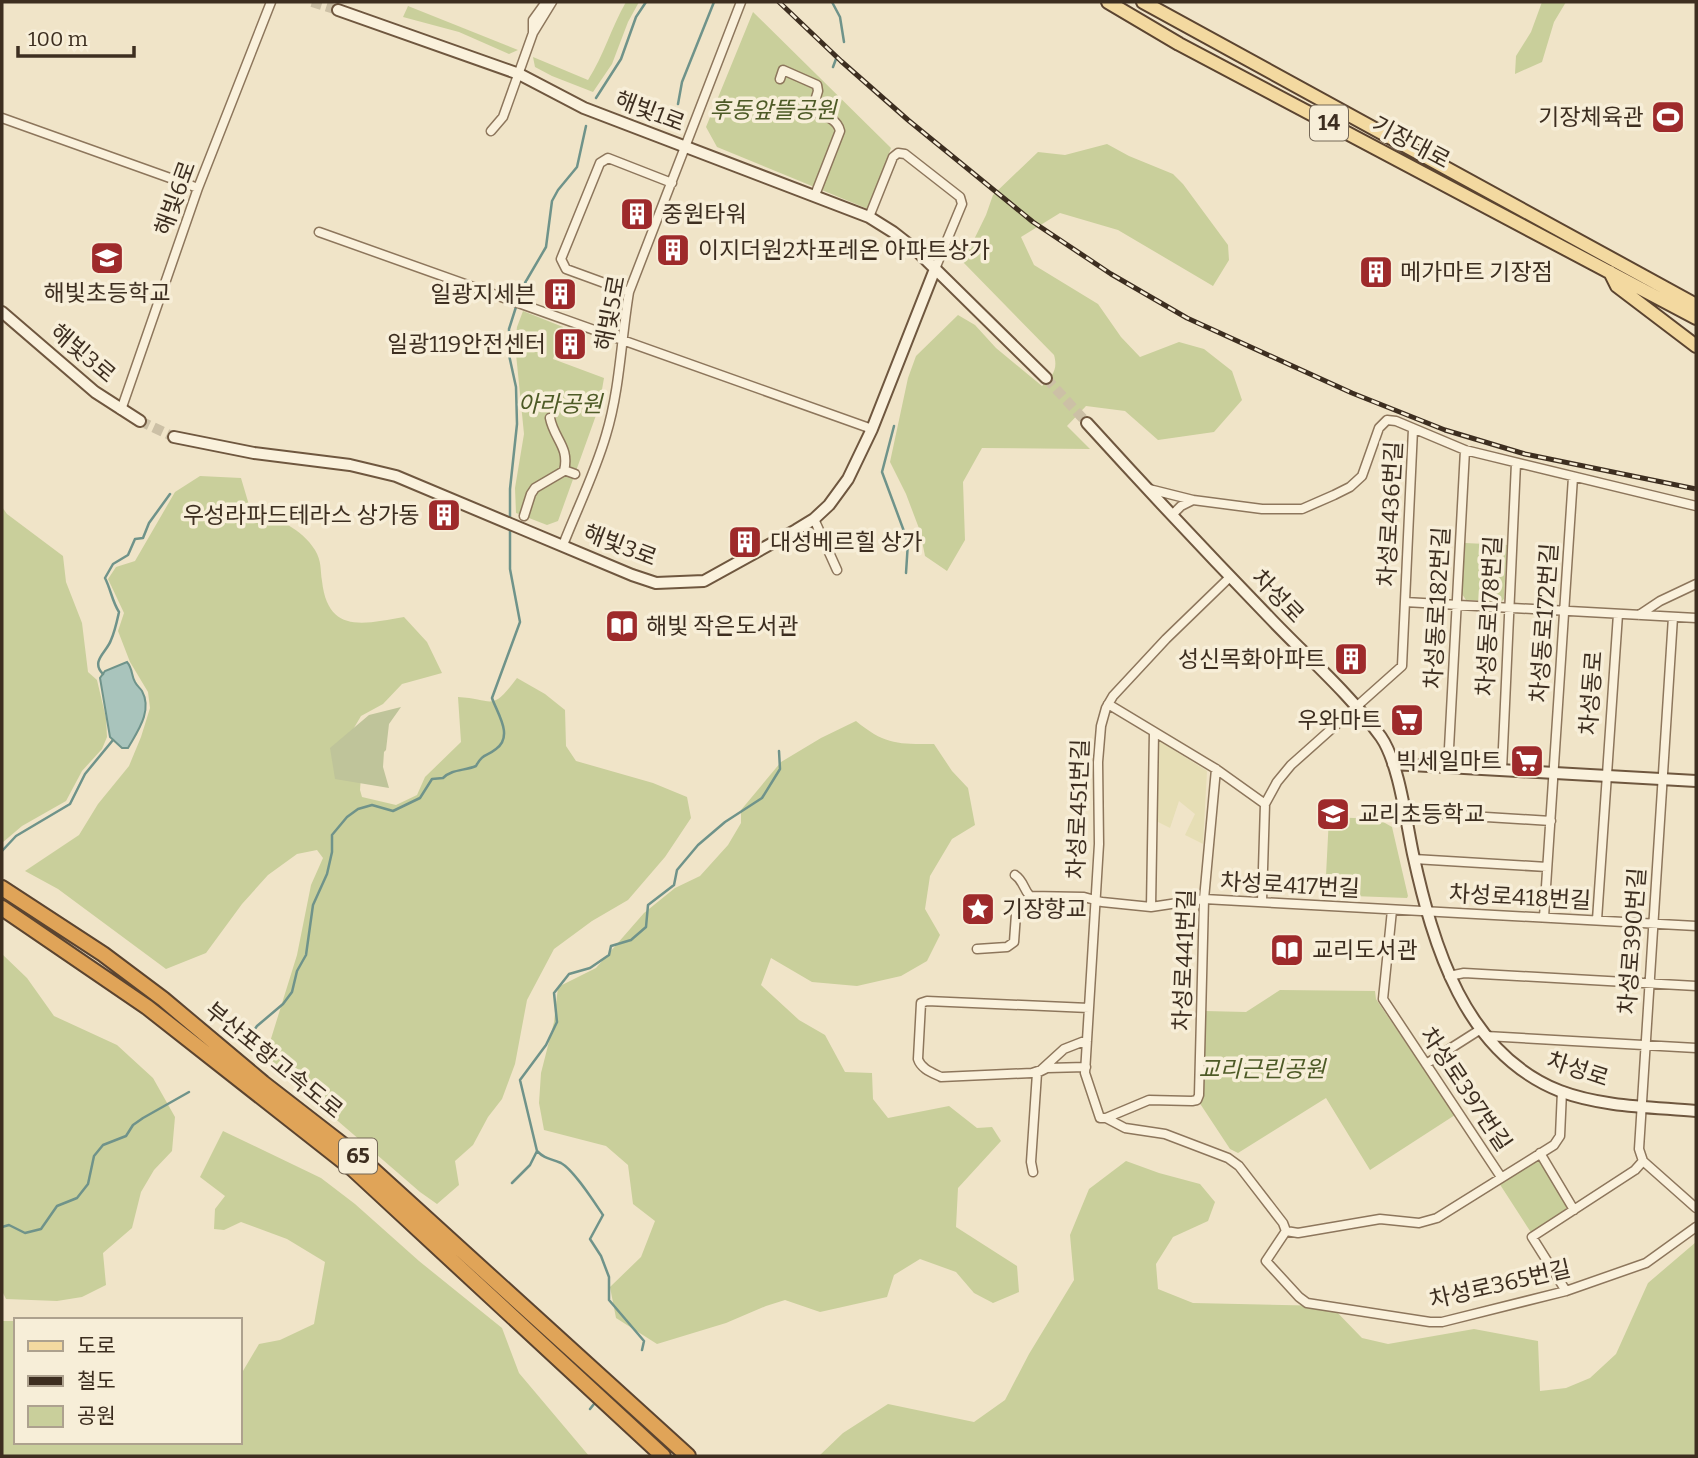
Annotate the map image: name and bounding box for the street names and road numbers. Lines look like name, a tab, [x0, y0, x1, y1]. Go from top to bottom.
street label: 해빛1로	[611, 85, 689, 137]
road number: 14	[1310, 106, 1348, 140]
street label: 기장대로	[1367, 110, 1455, 174]
street label: 해빛6로	[149, 157, 201, 239]
street label: 해빛5로	[589, 273, 631, 353]
street label: 해빛3로	[45, 318, 121, 388]
street label: 차성로436번길	[1372, 440, 1408, 588]
street label: 해빛3로	[579, 518, 661, 572]
street label: 차성동로182번길	[1419, 526, 1455, 690]
street label: 차성동로178번길	[1471, 535, 1507, 697]
street label: 차성동로172번길	[1524, 542, 1564, 704]
street label: 차성로	[1246, 563, 1310, 629]
street label: 차성동로	[1574, 650, 1608, 736]
street label: 차성로451번길	[1062, 738, 1094, 880]
street label: 차성로417번길	[1219, 867, 1361, 903]
street label: 차성로390번길	[1613, 867, 1651, 1015]
street label: 차성로418번길	[1448, 879, 1592, 915]
street label: 차성로441번길	[1168, 888, 1200, 1032]
street label: 부산포항고속도로	[199, 996, 349, 1124]
street label: 차성로397번길	[1414, 1022, 1518, 1156]
street label: 차성로	[1543, 1046, 1613, 1092]
road number: 65	[339, 1138, 377, 1174]
street label: 차성로365번길	[1427, 1254, 1573, 1314]

